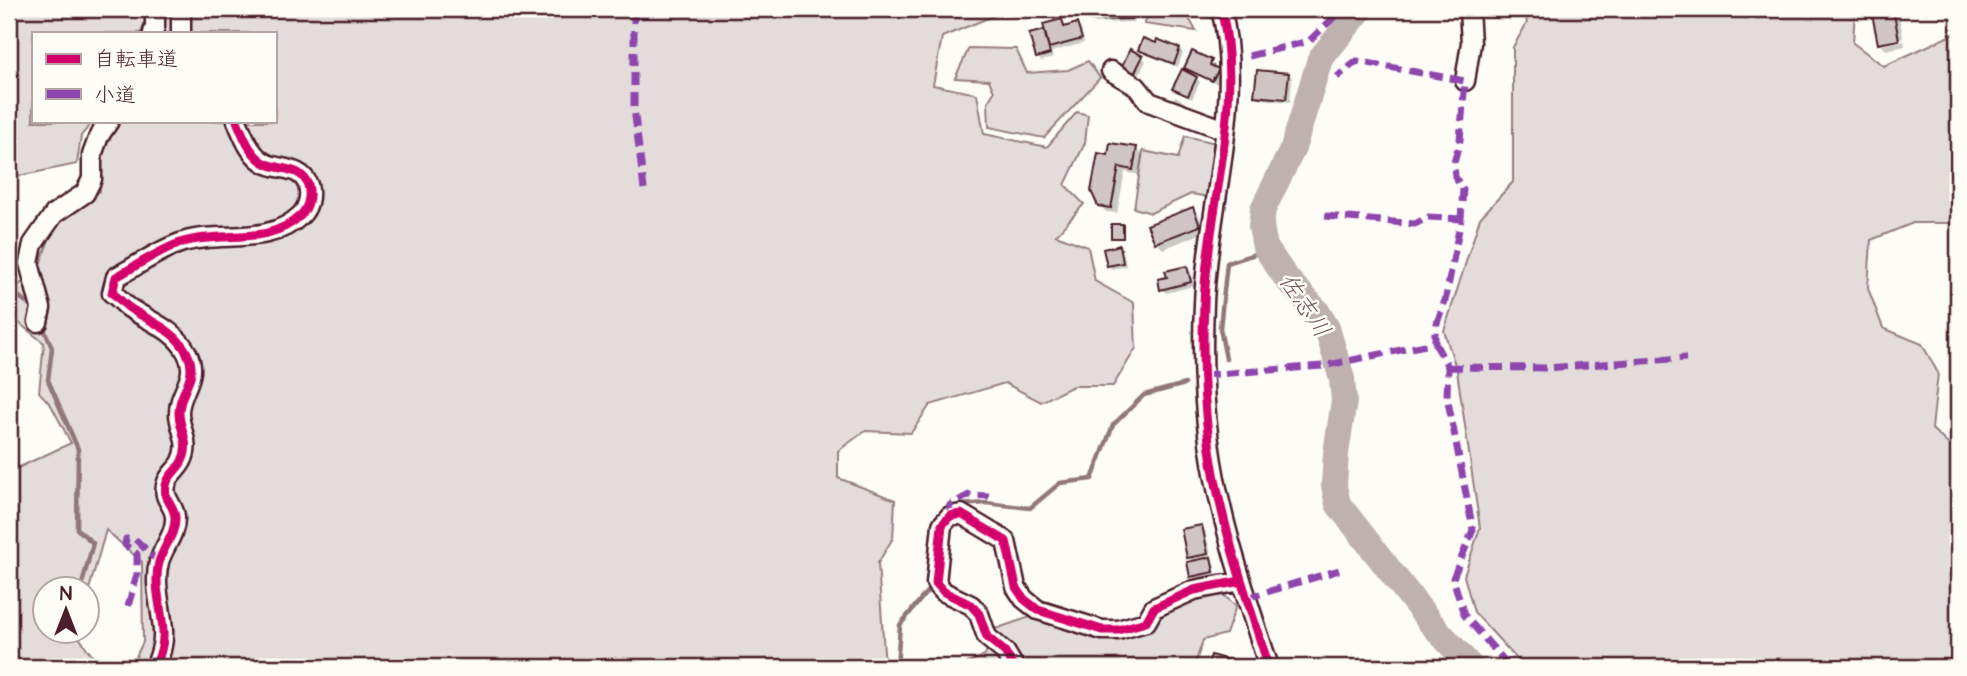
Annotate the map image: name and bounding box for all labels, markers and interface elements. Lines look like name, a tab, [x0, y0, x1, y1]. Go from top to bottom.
legend	[32, 32, 276, 122]
text: 自転車道	[94, 45, 178, 74]
text: 小道	[94, 81, 136, 110]
water label: 佐志川	[1270, 266, 1338, 345]
north arrow	[32, 574, 102, 644]
text: N	[60, 581, 72, 608]

